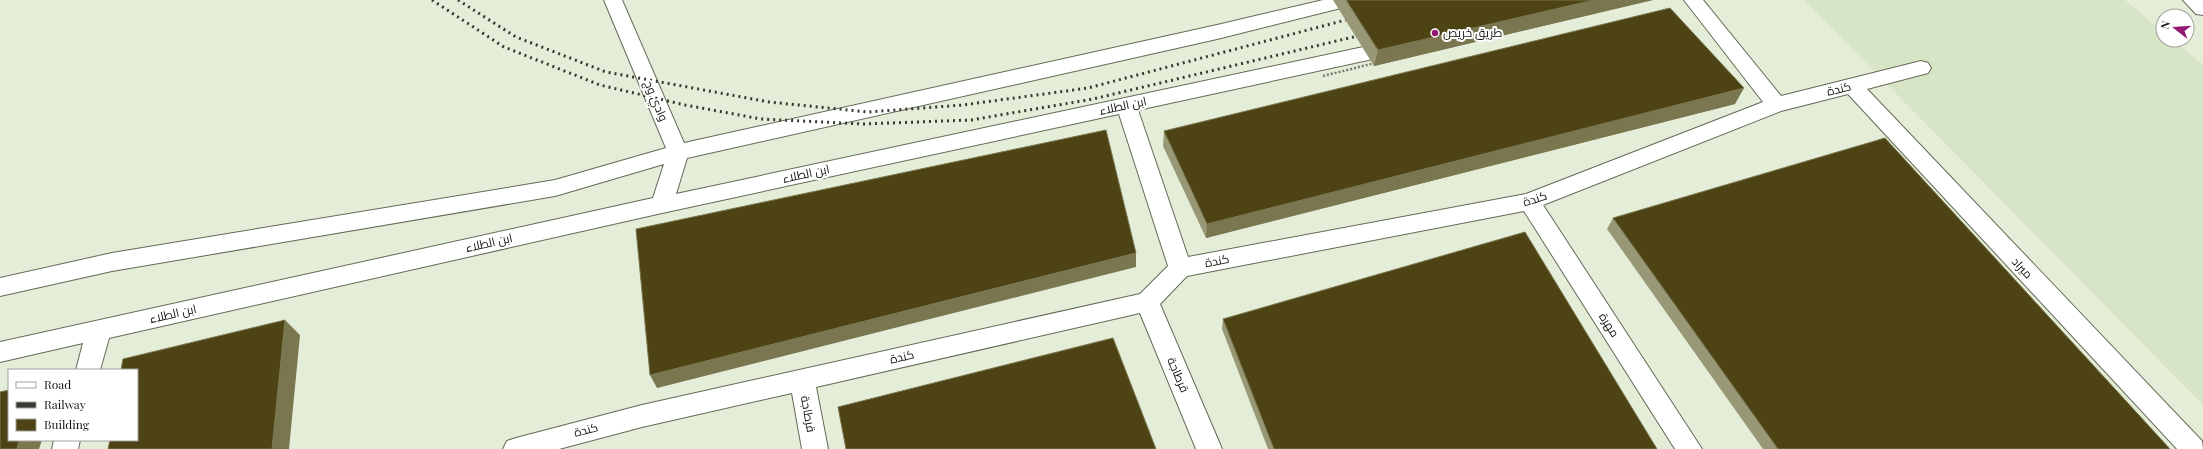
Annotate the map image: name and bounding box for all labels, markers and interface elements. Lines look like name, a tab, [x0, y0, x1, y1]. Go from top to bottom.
north arrow	[2155, 8, 2195, 48]
text: N	[2157, 19, 2173, 31]
place label: طريق خريص	[1443, 24, 1503, 40]
marker: طريق خريص	[1430, 28, 1440, 38]
street label: كندة	[1825, 77, 1853, 99]
street label: وادي وج	[638, 78, 673, 125]
street label: ابن الطلاء	[1098, 92, 1148, 118]
street label: ابن الطلاء	[781, 160, 831, 186]
street label: كندة	[1521, 187, 1549, 209]
street label: ابن الطلاء	[464, 229, 514, 255]
street label: كندة	[1203, 250, 1230, 270]
street label: ميراد	[2009, 253, 2037, 281]
street label: ابن الطلاء	[148, 300, 198, 326]
street label: مهرة	[1596, 309, 1624, 340]
street label: كندة	[888, 345, 915, 367]
street label: قرطاجة	[1164, 354, 1194, 395]
legend	[8, 369, 138, 441]
text: Road	[44, 376, 71, 392]
street label: قرطاجة	[798, 394, 820, 433]
text: Railway	[44, 396, 86, 412]
text: Building	[44, 416, 90, 432]
street label: كندة	[572, 418, 600, 440]

